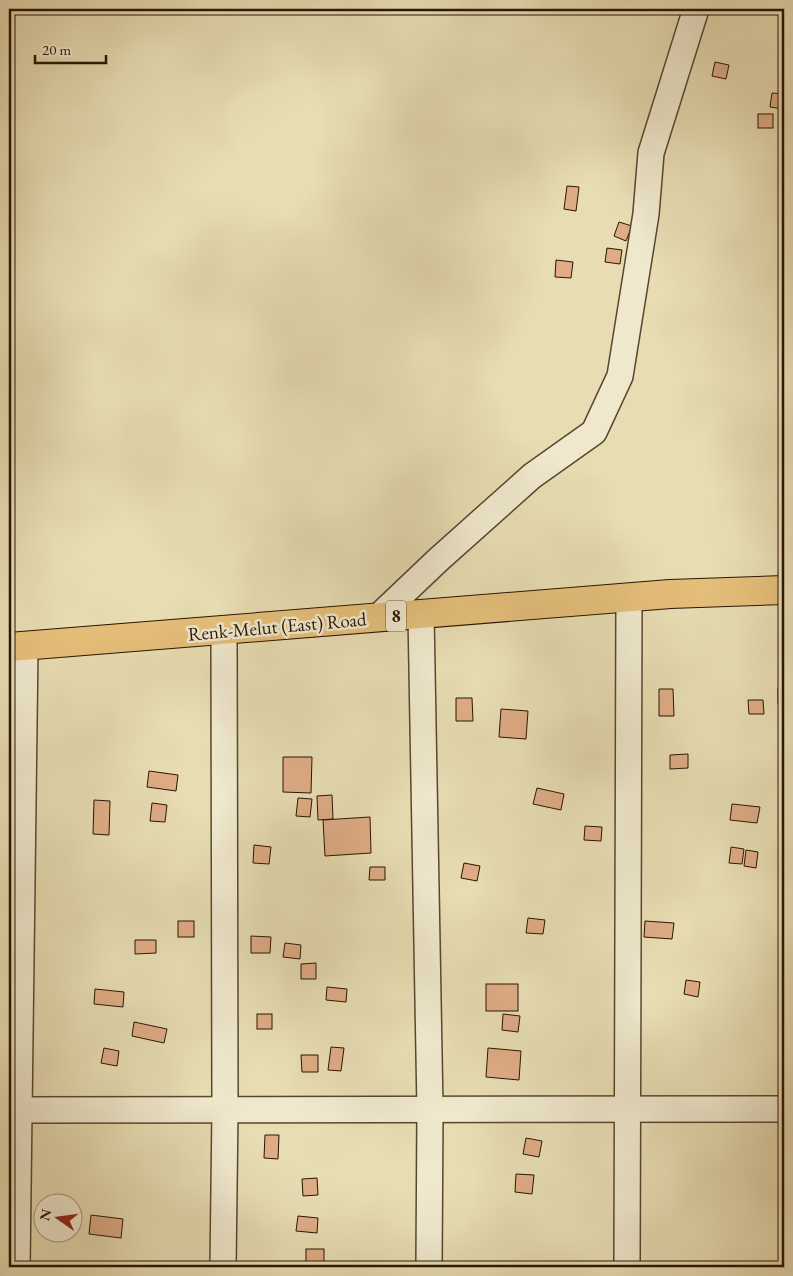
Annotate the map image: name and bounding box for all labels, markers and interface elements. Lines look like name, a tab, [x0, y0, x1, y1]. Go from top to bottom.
scale bar	[35, 32, 106, 64]
text: 20 m	[42, 40, 71, 59]
road number: 8	[386, 600, 406, 632]
street label: Renk-Melut (East) Road	[187, 606, 368, 647]
north arrow	[32, 1194, 82, 1244]
text: N	[35, 1207, 56, 1223]

